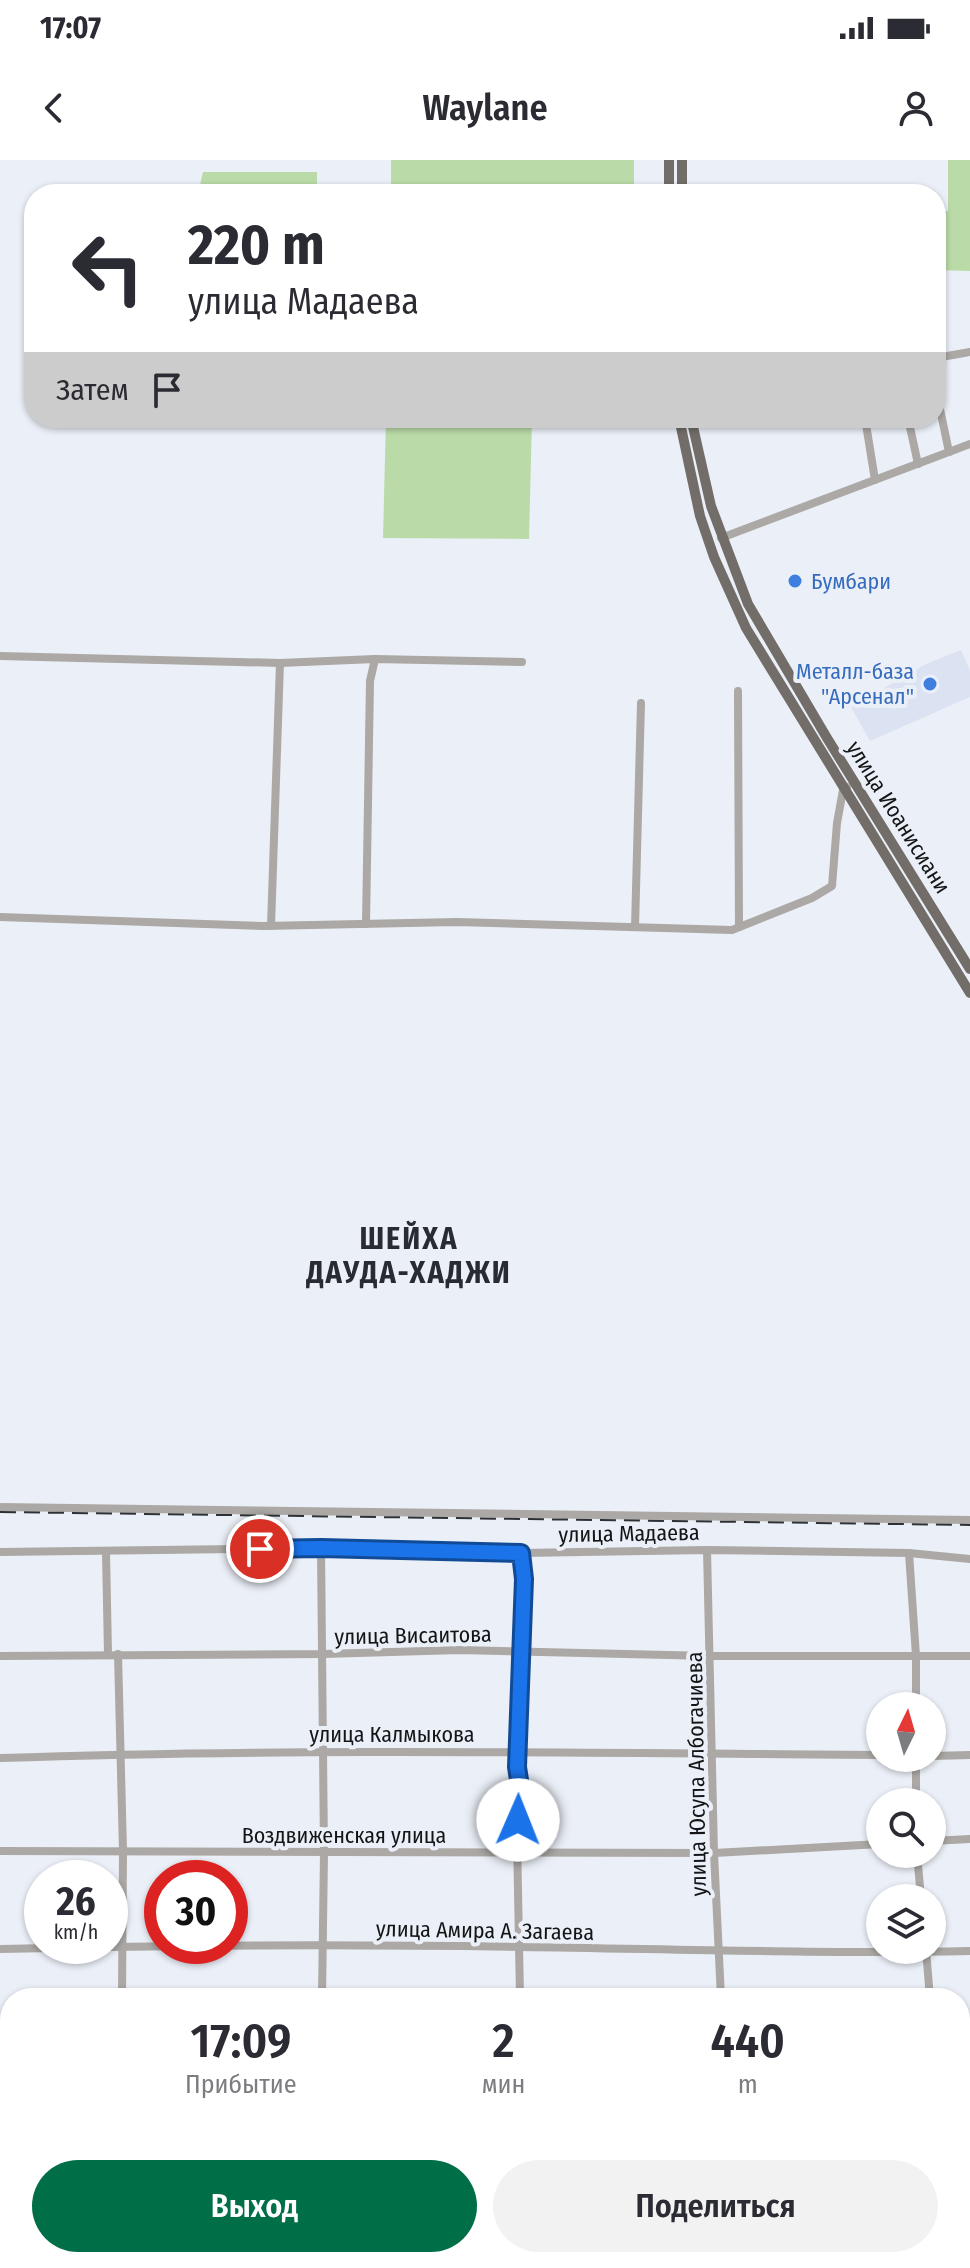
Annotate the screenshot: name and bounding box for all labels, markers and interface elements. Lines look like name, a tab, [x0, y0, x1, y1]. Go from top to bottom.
text: 17:07	[40, 10, 101, 46]
icon: back	[32, 86, 76, 130]
text: Waylane	[422, 86, 548, 130]
icon: person	[894, 86, 938, 130]
text: 220 m	[188, 212, 325, 279]
icon: left	[56, 216, 160, 320]
text: улица Мадаева	[188, 280, 419, 324]
icon: arrive	[145, 368, 189, 412]
text: Затем	[56, 372, 129, 408]
place label: Бумбари	[811, 568, 891, 595]
marker: Бумбари	[786, 572, 804, 590]
place label: Металл-база "Арсенал"	[796, 658, 914, 710]
marker: Металл-база "Арсенал"	[921, 675, 939, 693]
street label: улица Иоанисиани	[841, 736, 956, 899]
district label: ШЕЙХА ДАУДА-ХАДЖИ	[305, 1220, 512, 1291]
pin	[226, 1515, 294, 1583]
street label: улица Мадаева	[558, 1519, 700, 1548]
icon: arrive	[238, 1527, 282, 1571]
street label: улица Висаитова	[334, 1621, 492, 1650]
street label: улица Юсупа Албогачиева	[681, 1651, 712, 1897]
north arrow	[866, 1692, 946, 1772]
map controls	[866, 1692, 946, 1964]
street label: улица Калмыкова	[309, 1721, 475, 1748]
position arrow	[476, 1778, 560, 1862]
button: search	[866, 1788, 946, 1868]
street label: Воздвиженская улица	[242, 1822, 446, 1849]
speed limit sign: 30	[144, 1860, 248, 1964]
text: 26	[56, 1878, 96, 1926]
button: layers	[866, 1884, 946, 1964]
street label: улица Амира А. Загаева	[376, 1915, 594, 1946]
text: km/h	[54, 1920, 98, 1944]
text: 17:09	[190, 2012, 291, 2070]
text: 2	[493, 2012, 515, 2070]
text: 440	[710, 2012, 785, 2070]
text: Прибытие	[185, 2069, 297, 2100]
text: мин	[482, 2069, 525, 2100]
text: m	[738, 2069, 758, 2100]
button: Выход	[32, 2160, 477, 2252]
button: Поделиться	[493, 2160, 938, 2252]

